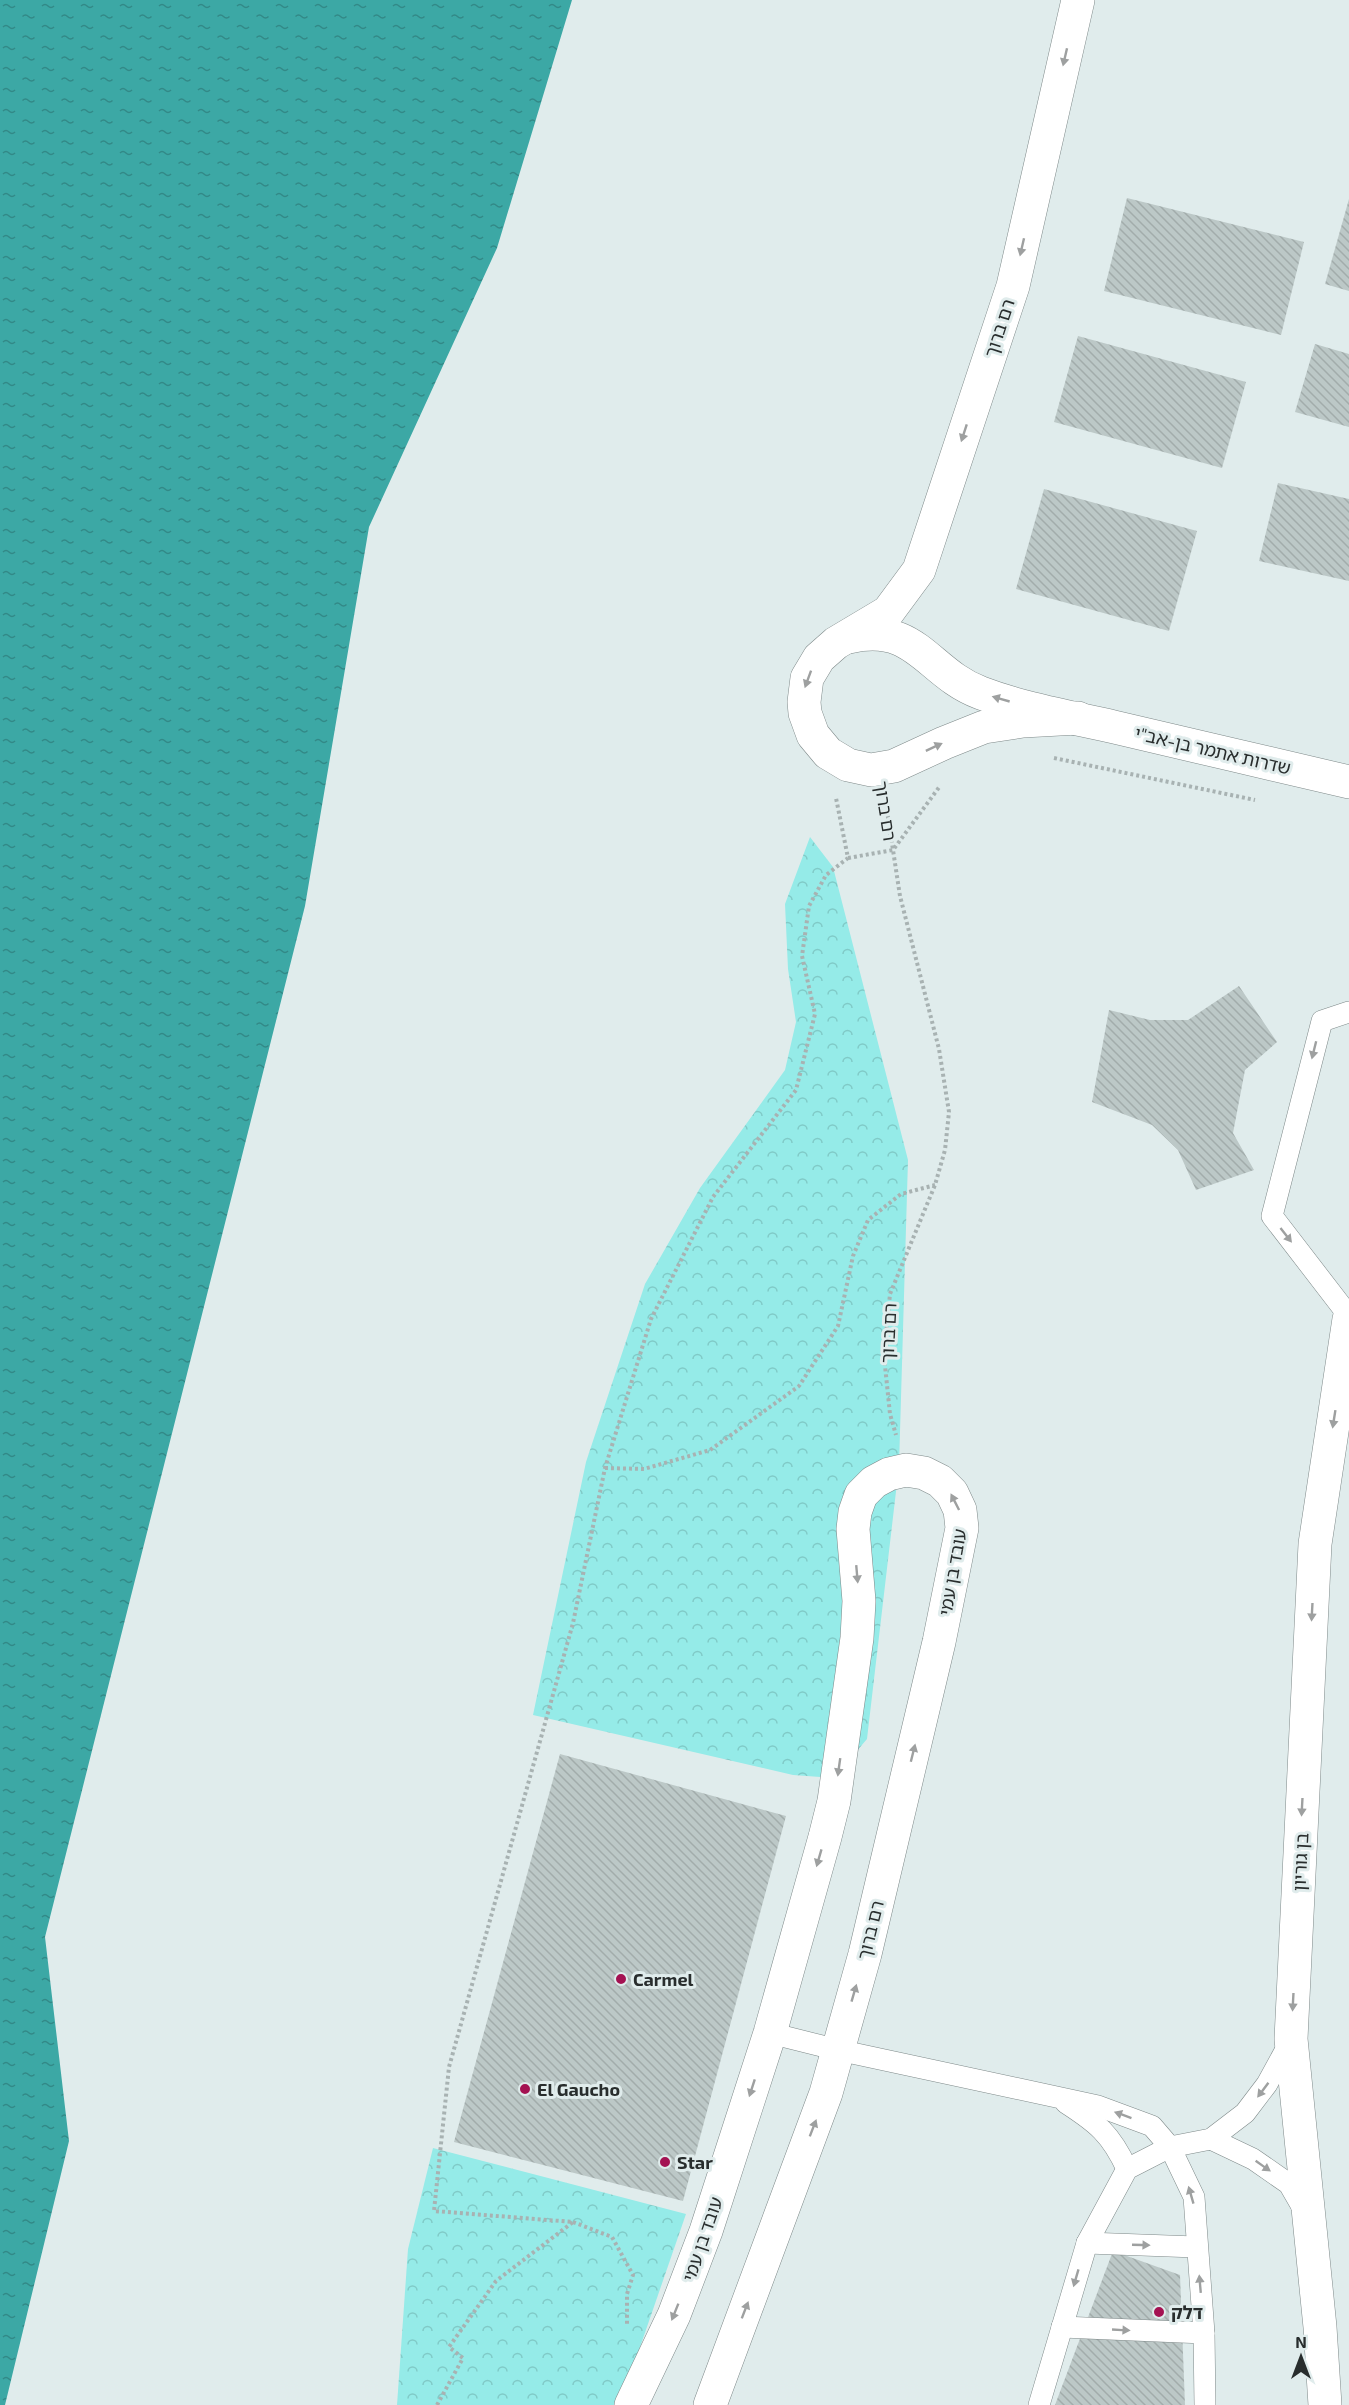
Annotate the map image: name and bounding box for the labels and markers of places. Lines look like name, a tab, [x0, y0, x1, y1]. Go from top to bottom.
place label: Carmel	[633, 1968, 694, 1990]
marker: Carmel	[614, 1972, 628, 1986]
place label: El Gaucho	[537, 2078, 620, 2100]
marker: El Gaucho	[518, 2082, 532, 2096]
place label: Star	[677, 2151, 713, 2173]
marker: Star	[658, 2155, 672, 2169]
place label: דלק	[1171, 2301, 1203, 2323]
marker: דלק	[1152, 2305, 1166, 2319]

